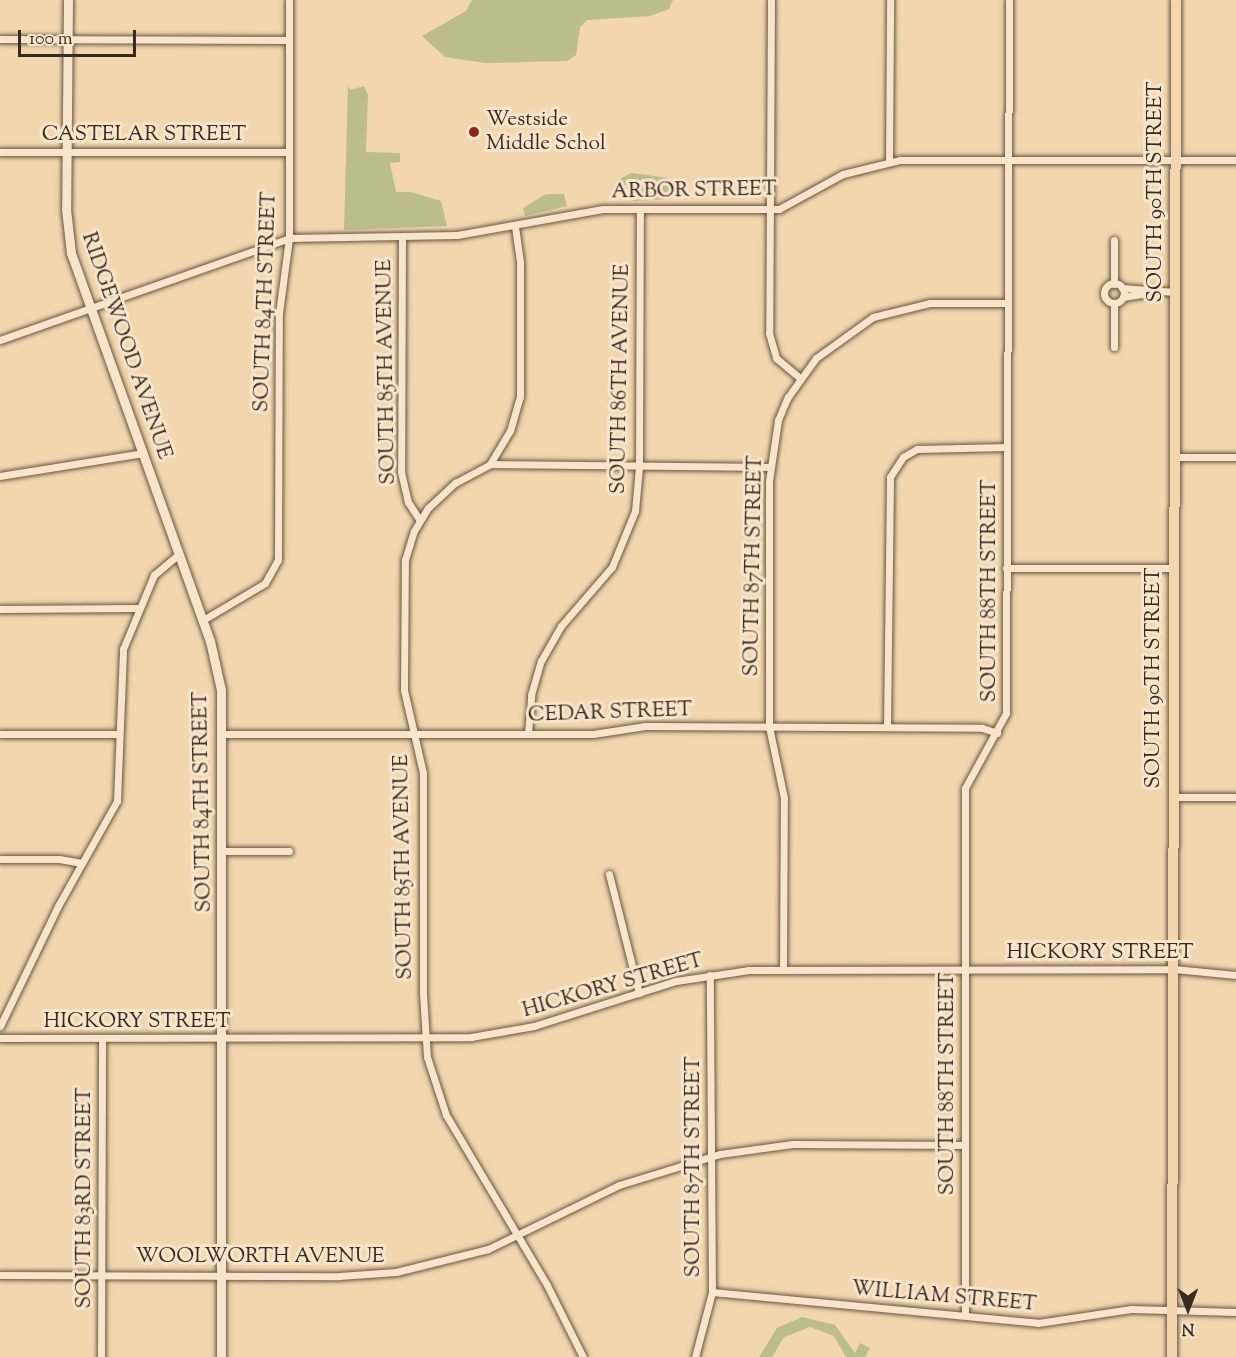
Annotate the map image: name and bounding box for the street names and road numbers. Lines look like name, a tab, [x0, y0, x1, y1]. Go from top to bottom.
street label: SOUTH 90TH STREET	[1143, 81, 1169, 303]
street label: CASTELAR STREET	[42, 122, 246, 148]
street label: ARBOR STREET	[611, 177, 777, 205]
street label: SOUTH 84TH STREET	[250, 191, 282, 413]
street label: RIDGEWOOD AVENUE	[75, 229, 177, 463]
street label: SOUTH 85TH AVENUE	[372, 259, 402, 485]
street label: SOUTH 86TH AVENUE	[606, 264, 636, 494]
street label: SOUTH 87TH STREET	[739, 455, 769, 677]
street label: SOUTH 88TH STREET	[977, 480, 1003, 702]
street label: SOUTH 90TH STREET	[1141, 567, 1167, 789]
street label: SOUTH 84TH STREET	[188, 691, 218, 913]
street label: CEDAR STREET	[527, 698, 693, 728]
street label: SOUTH 85TH AVENUE	[389, 754, 419, 980]
street label: HICKORY STREET	[1007, 940, 1193, 966]
street label: HICKORY STREET	[520, 948, 706, 1024]
street label: SOUTH 88TH STREET	[935, 973, 961, 1195]
street label: HICKORY STREET	[44, 1009, 230, 1035]
street label: SOUTH 87TH STREET	[681, 1057, 707, 1277]
street label: SOUTH 83RD STREET	[72, 1087, 98, 1309]
street label: WOOLWORTH AVENUE	[136, 1244, 384, 1270]
street label: WILLIAM STREET	[850, 1276, 1038, 1318]

